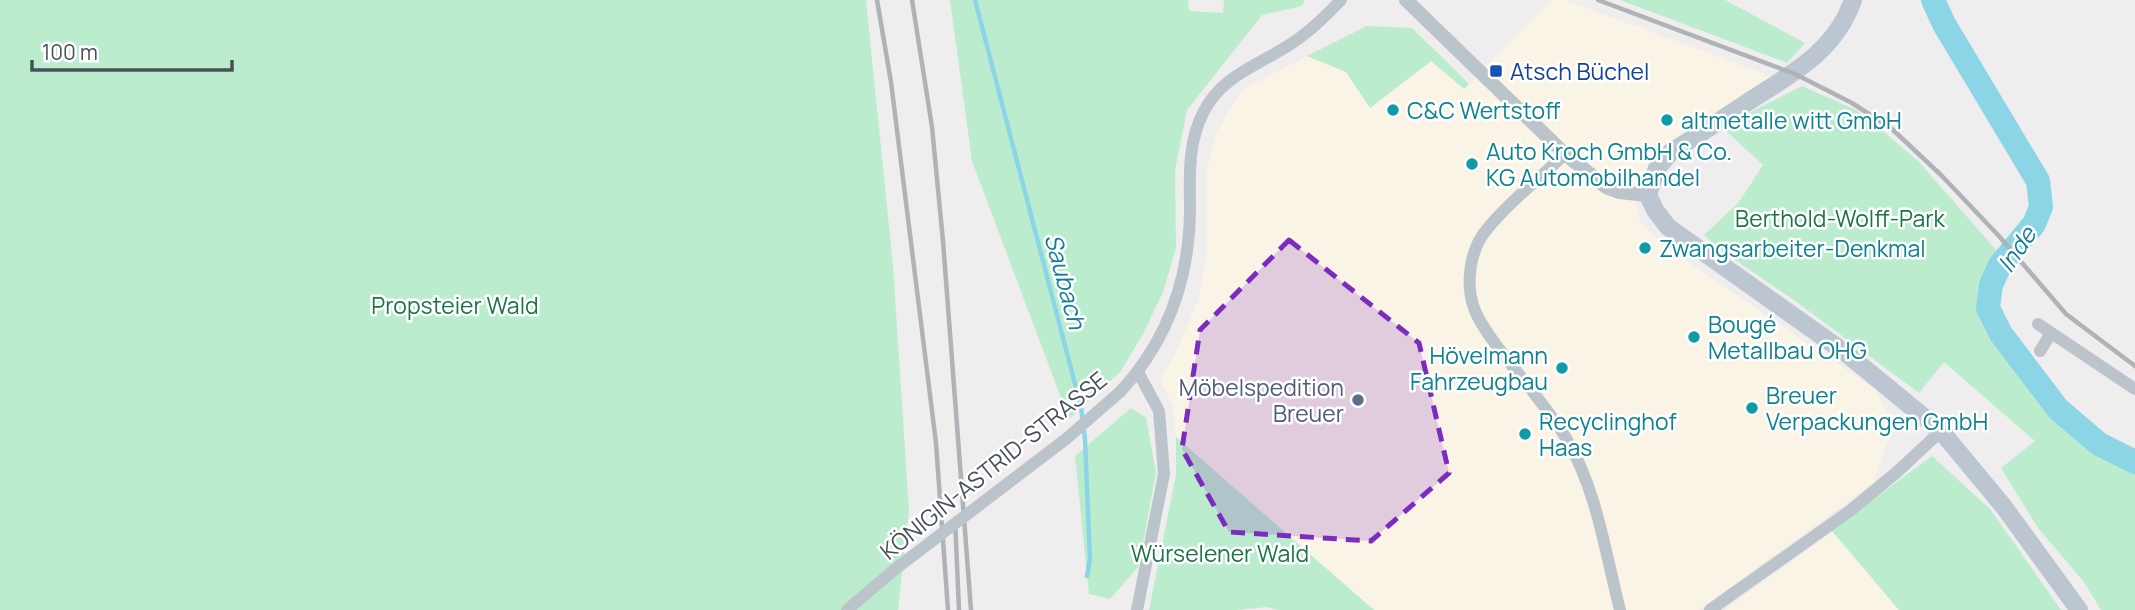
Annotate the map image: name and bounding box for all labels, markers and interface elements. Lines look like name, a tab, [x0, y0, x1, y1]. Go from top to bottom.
scale bar	[32, 28, 231, 72]
text: 100 m	[42, 38, 98, 66]
place label: Atsch Büchel	[1510, 55, 1649, 87]
marker: Atsch Büchel	[1488, 63, 1504, 79]
place label: C&C Wertstoff	[1407, 94, 1560, 126]
marker: C&C Wertstoff	[1385, 102, 1401, 118]
place label: altmetalle witt GmbH	[1681, 104, 1902, 136]
marker: altmetalle witt GmbH	[1659, 112, 1675, 128]
place label: Auto Kroch GmbH & Co. KG Automobilhandel	[1486, 135, 1732, 193]
marker: Auto Kroch GmbH & Co. KG Automobilhandel	[1464, 156, 1480, 172]
park label: Berthold-Wolff-Park	[1735, 202, 1945, 234]
water label: Inde	[1989, 218, 2044, 278]
water label: Saubach	[1037, 230, 1095, 333]
place label: Zwangsarbeiter-Denkmal	[1659, 232, 1926, 264]
marker: Zwangsarbeiter-Denkmal	[1637, 240, 1653, 256]
park label: Propsteier Wald	[371, 289, 539, 321]
place label: Bougé Metallbau OHG	[1708, 308, 1867, 366]
marker: Bougé Metallbau OHG	[1686, 329, 1702, 345]
place label: Hövelmann Fahrzeugbau	[1410, 339, 1548, 397]
marker: Hövelmann Fahrzeugbau	[1554, 360, 1570, 376]
street label: KÖNIGIN-ASTRID-STRASSE	[873, 364, 1113, 566]
place label: Möbelspedition Breuer	[1179, 371, 1344, 429]
place label: Breuer Verpackungen GmbH	[1766, 379, 1988, 437]
marker: Möbelspedition Breuer	[1350, 392, 1366, 408]
marker: Breuer Verpackungen GmbH	[1744, 400, 1760, 416]
place label: Recyclinghof Haas	[1539, 405, 1677, 463]
marker: Recyclinghof Haas	[1517, 426, 1533, 442]
park label: Würselener Wald	[1131, 537, 1309, 569]

